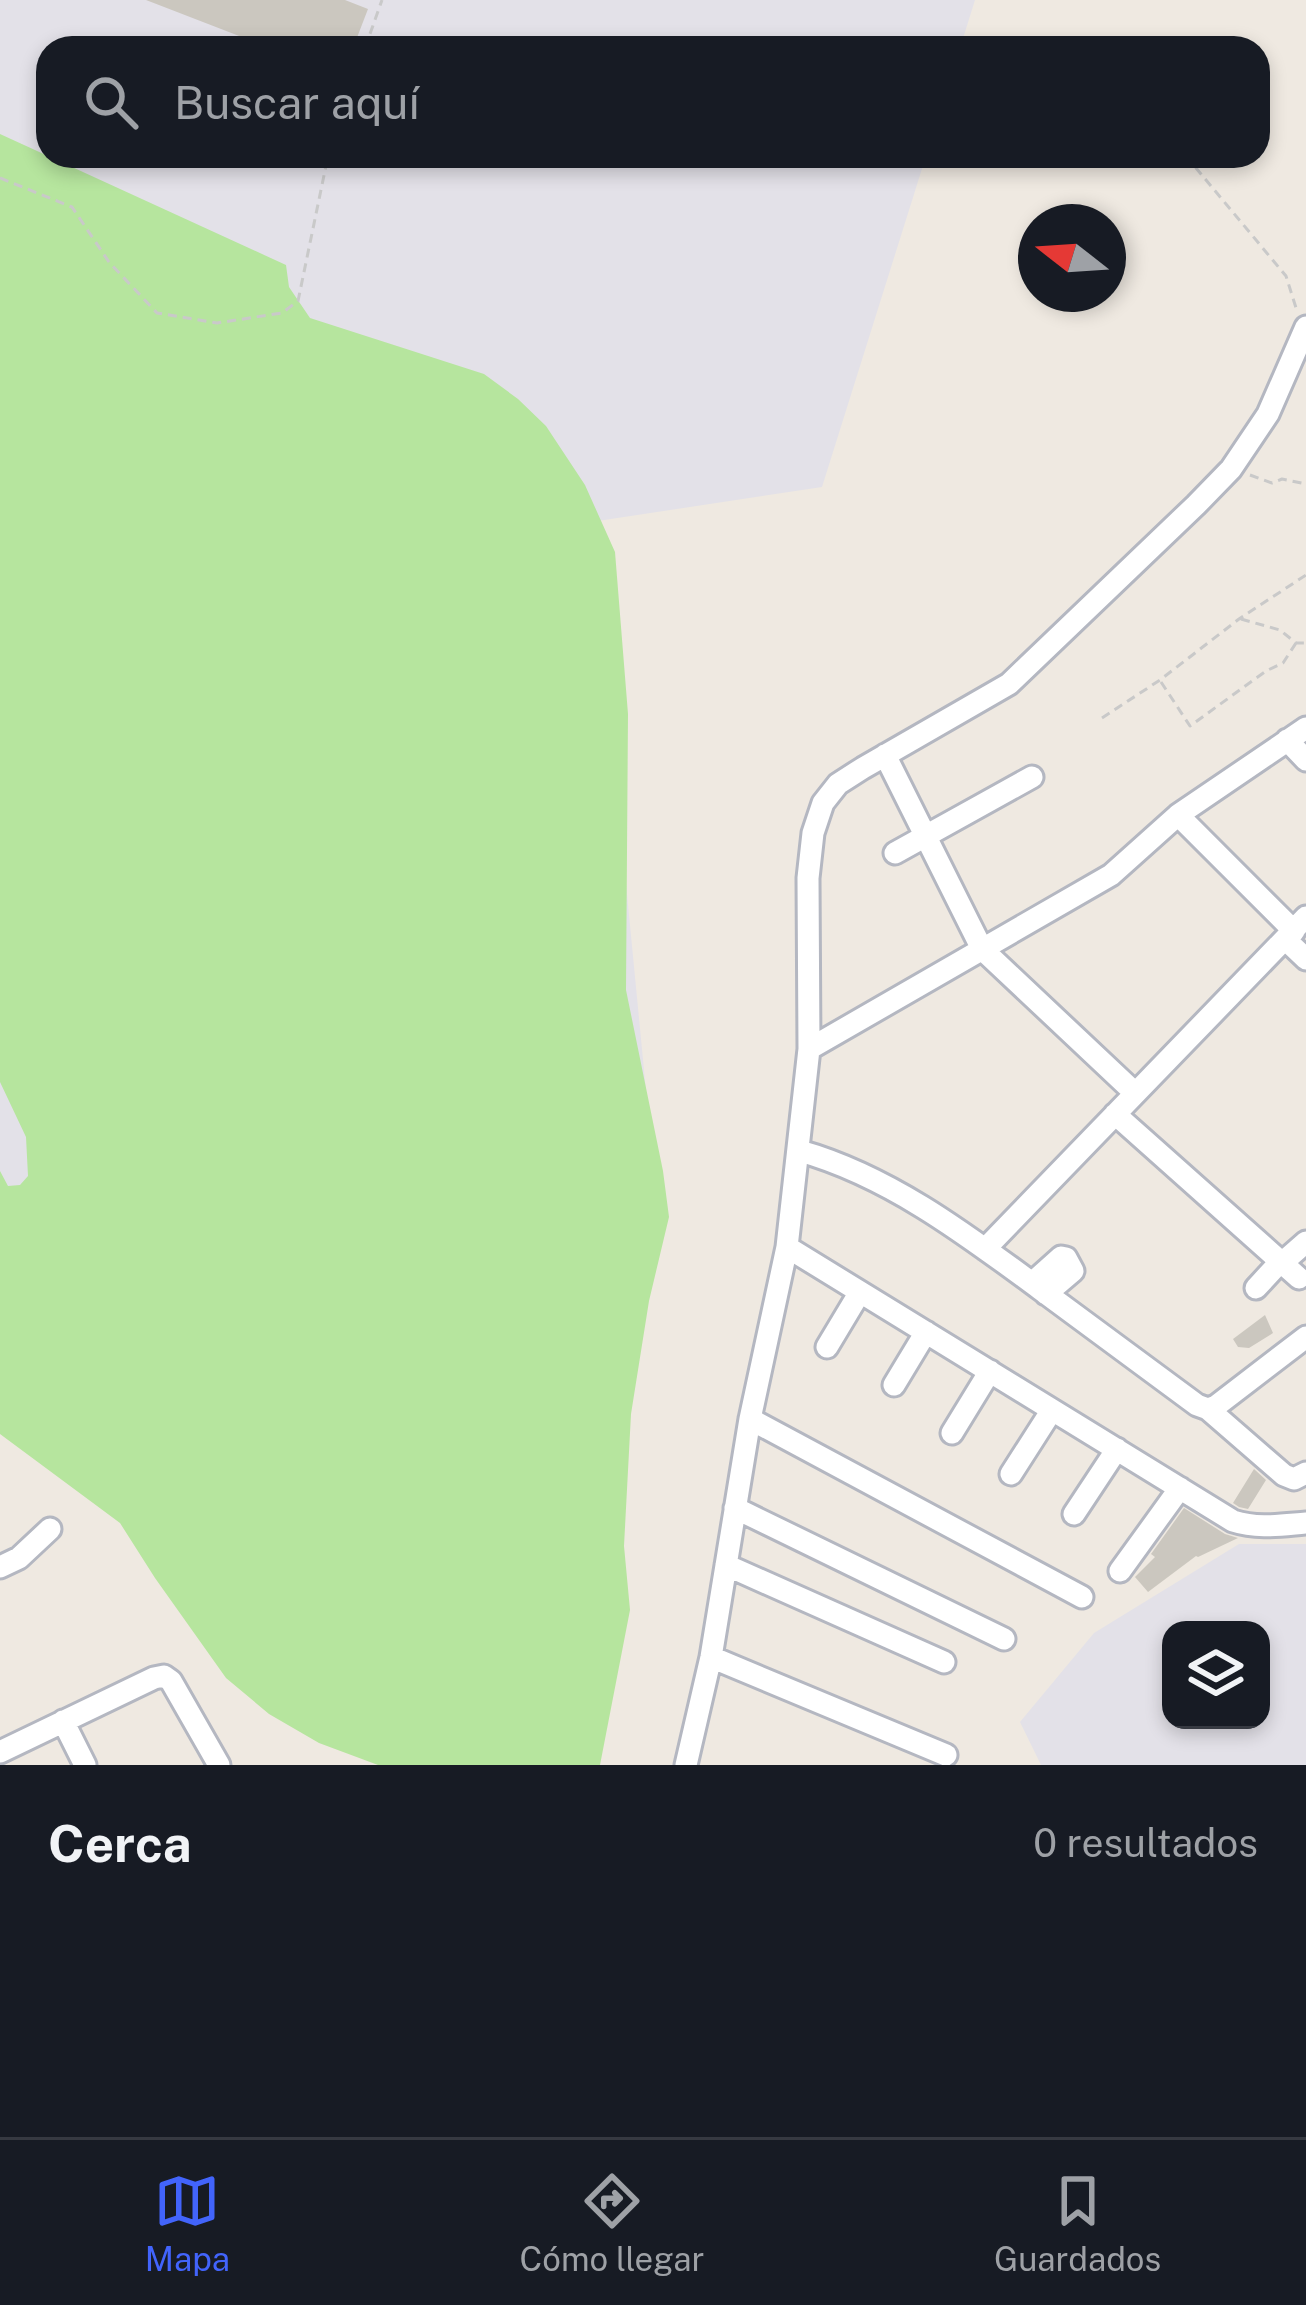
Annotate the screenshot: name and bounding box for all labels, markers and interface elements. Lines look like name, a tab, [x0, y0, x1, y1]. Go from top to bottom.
search box	[36, 36, 1270, 168]
icon: search	[78, 69, 144, 135]
text: Buscar aquí	[174, 76, 420, 129]
north arrow	[1018, 204, 1126, 312]
map controls	[1162, 1621, 1270, 1729]
button: layers	[1162, 1621, 1270, 1729]
text: Cerca	[48, 1814, 192, 1873]
text: 0 resultados	[1033, 1820, 1258, 1866]
tab: Mapa	[145, 2168, 230, 2278]
tab: Cómo llegar	[520, 2168, 704, 2278]
tab: Guardados	[994, 2168, 1161, 2278]

